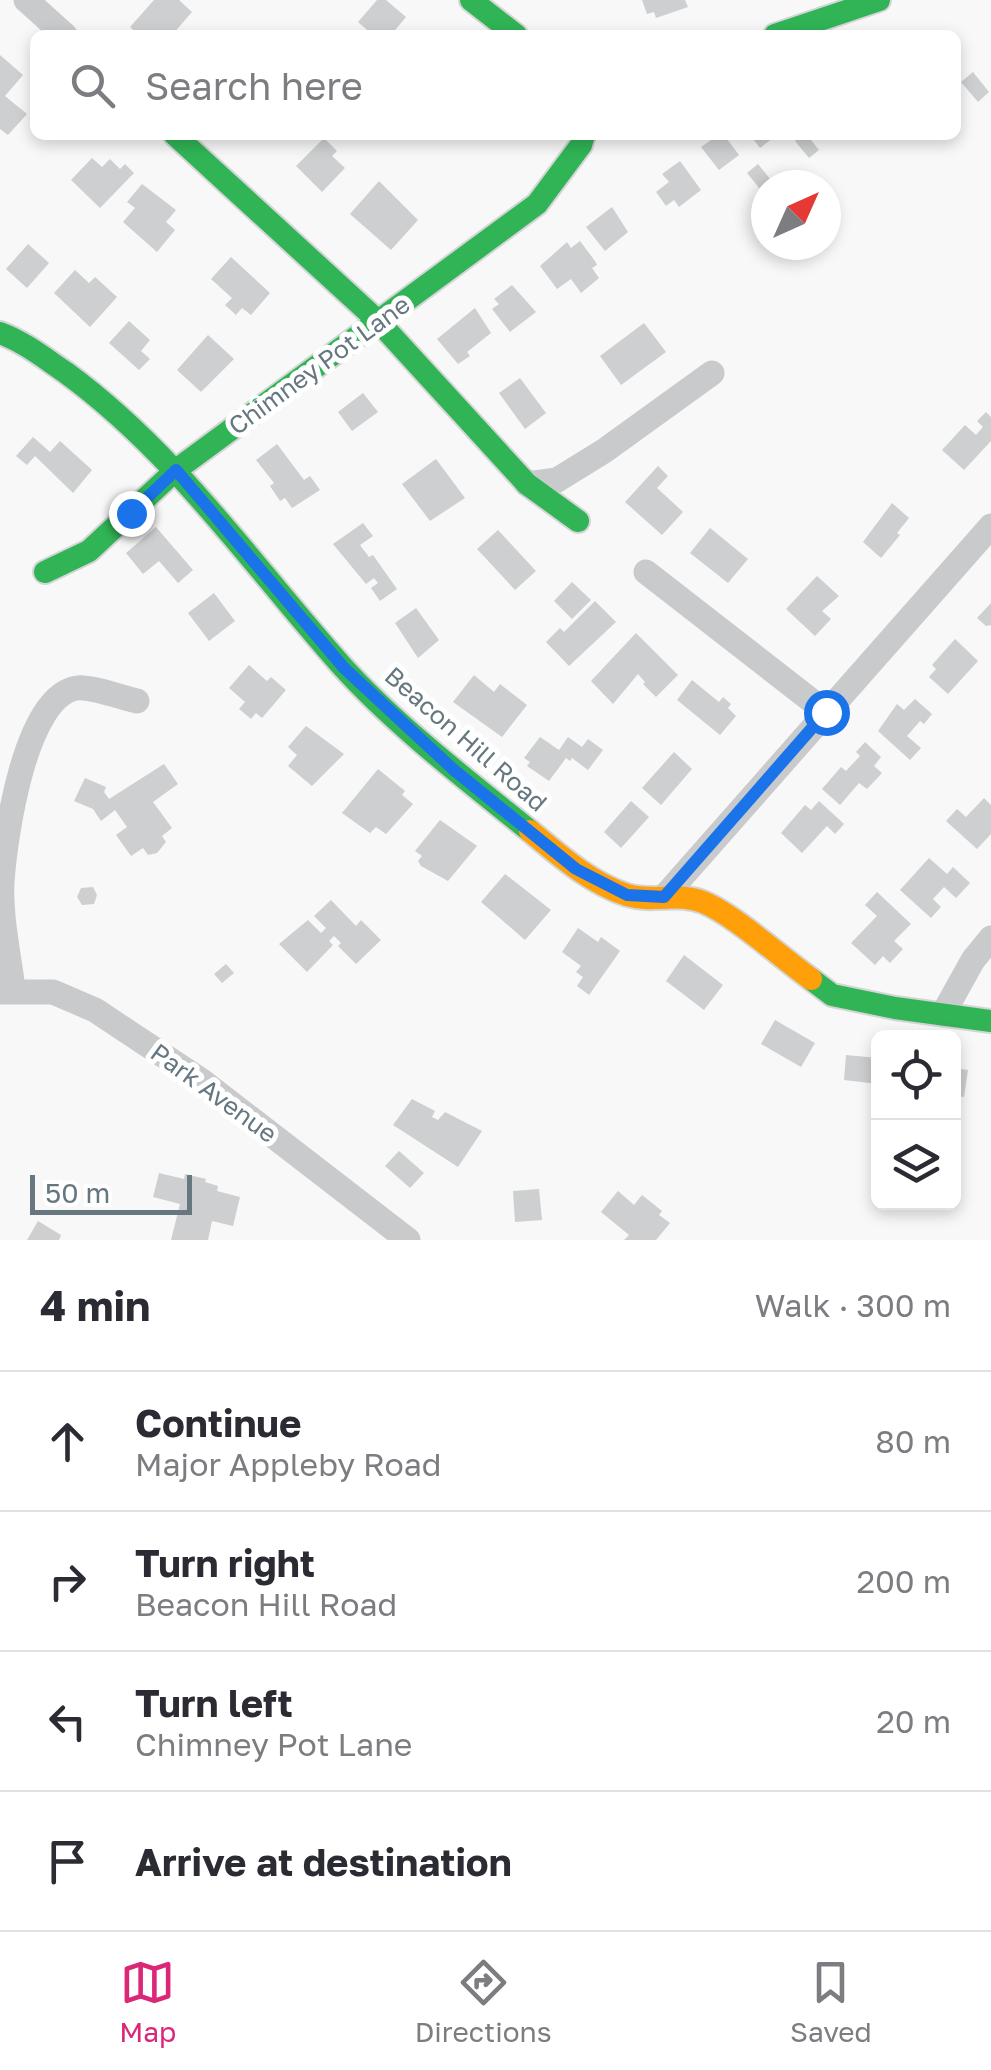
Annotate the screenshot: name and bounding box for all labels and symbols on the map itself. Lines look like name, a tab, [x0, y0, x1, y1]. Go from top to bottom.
north arrow	[751, 170, 841, 260]
street label: Chimney Pot Lane	[222, 288, 415, 441]
route end	[109, 491, 155, 537]
street label: Beacon Hill Road	[379, 660, 554, 818]
route start	[804, 690, 850, 736]
street label: Park Avenue	[145, 1036, 284, 1149]
scale bar	[30, 1170, 192, 1214]

